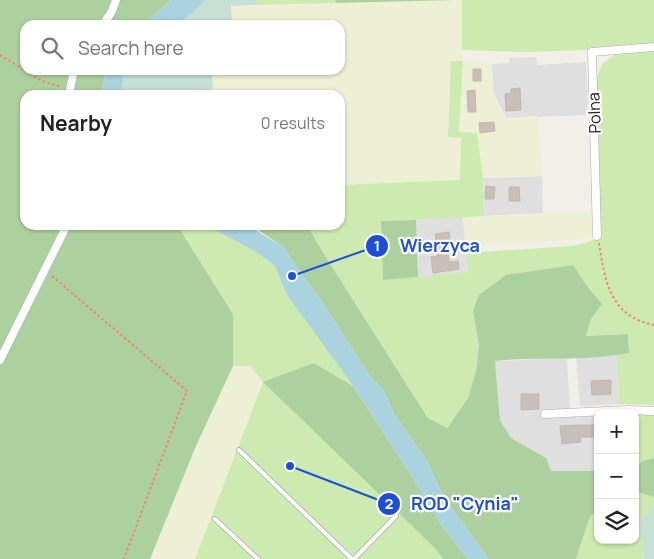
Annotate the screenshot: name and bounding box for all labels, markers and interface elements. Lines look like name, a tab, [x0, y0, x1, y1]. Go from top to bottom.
search box	[20, 20, 345, 75]
icon: search	[38, 34, 66, 62]
text: Search here	[78, 35, 184, 61]
street label: Polna	[582, 92, 606, 134]
text: Nearby	[40, 109, 112, 137]
text: 0 results	[261, 112, 325, 134]
callout: Wierzyca	[365, 229, 490, 262]
text: Wierzyca	[400, 233, 480, 257]
text: 1	[374, 235, 380, 256]
map controls	[594, 409, 639, 544]
button: +	[594, 409, 639, 454]
button: −	[594, 454, 639, 499]
callout: ROD "Cynia"	[376, 488, 529, 521]
text: ROD "Cynia"	[411, 491, 519, 515]
text: 2	[385, 493, 394, 514]
button: layers	[594, 499, 639, 544]

